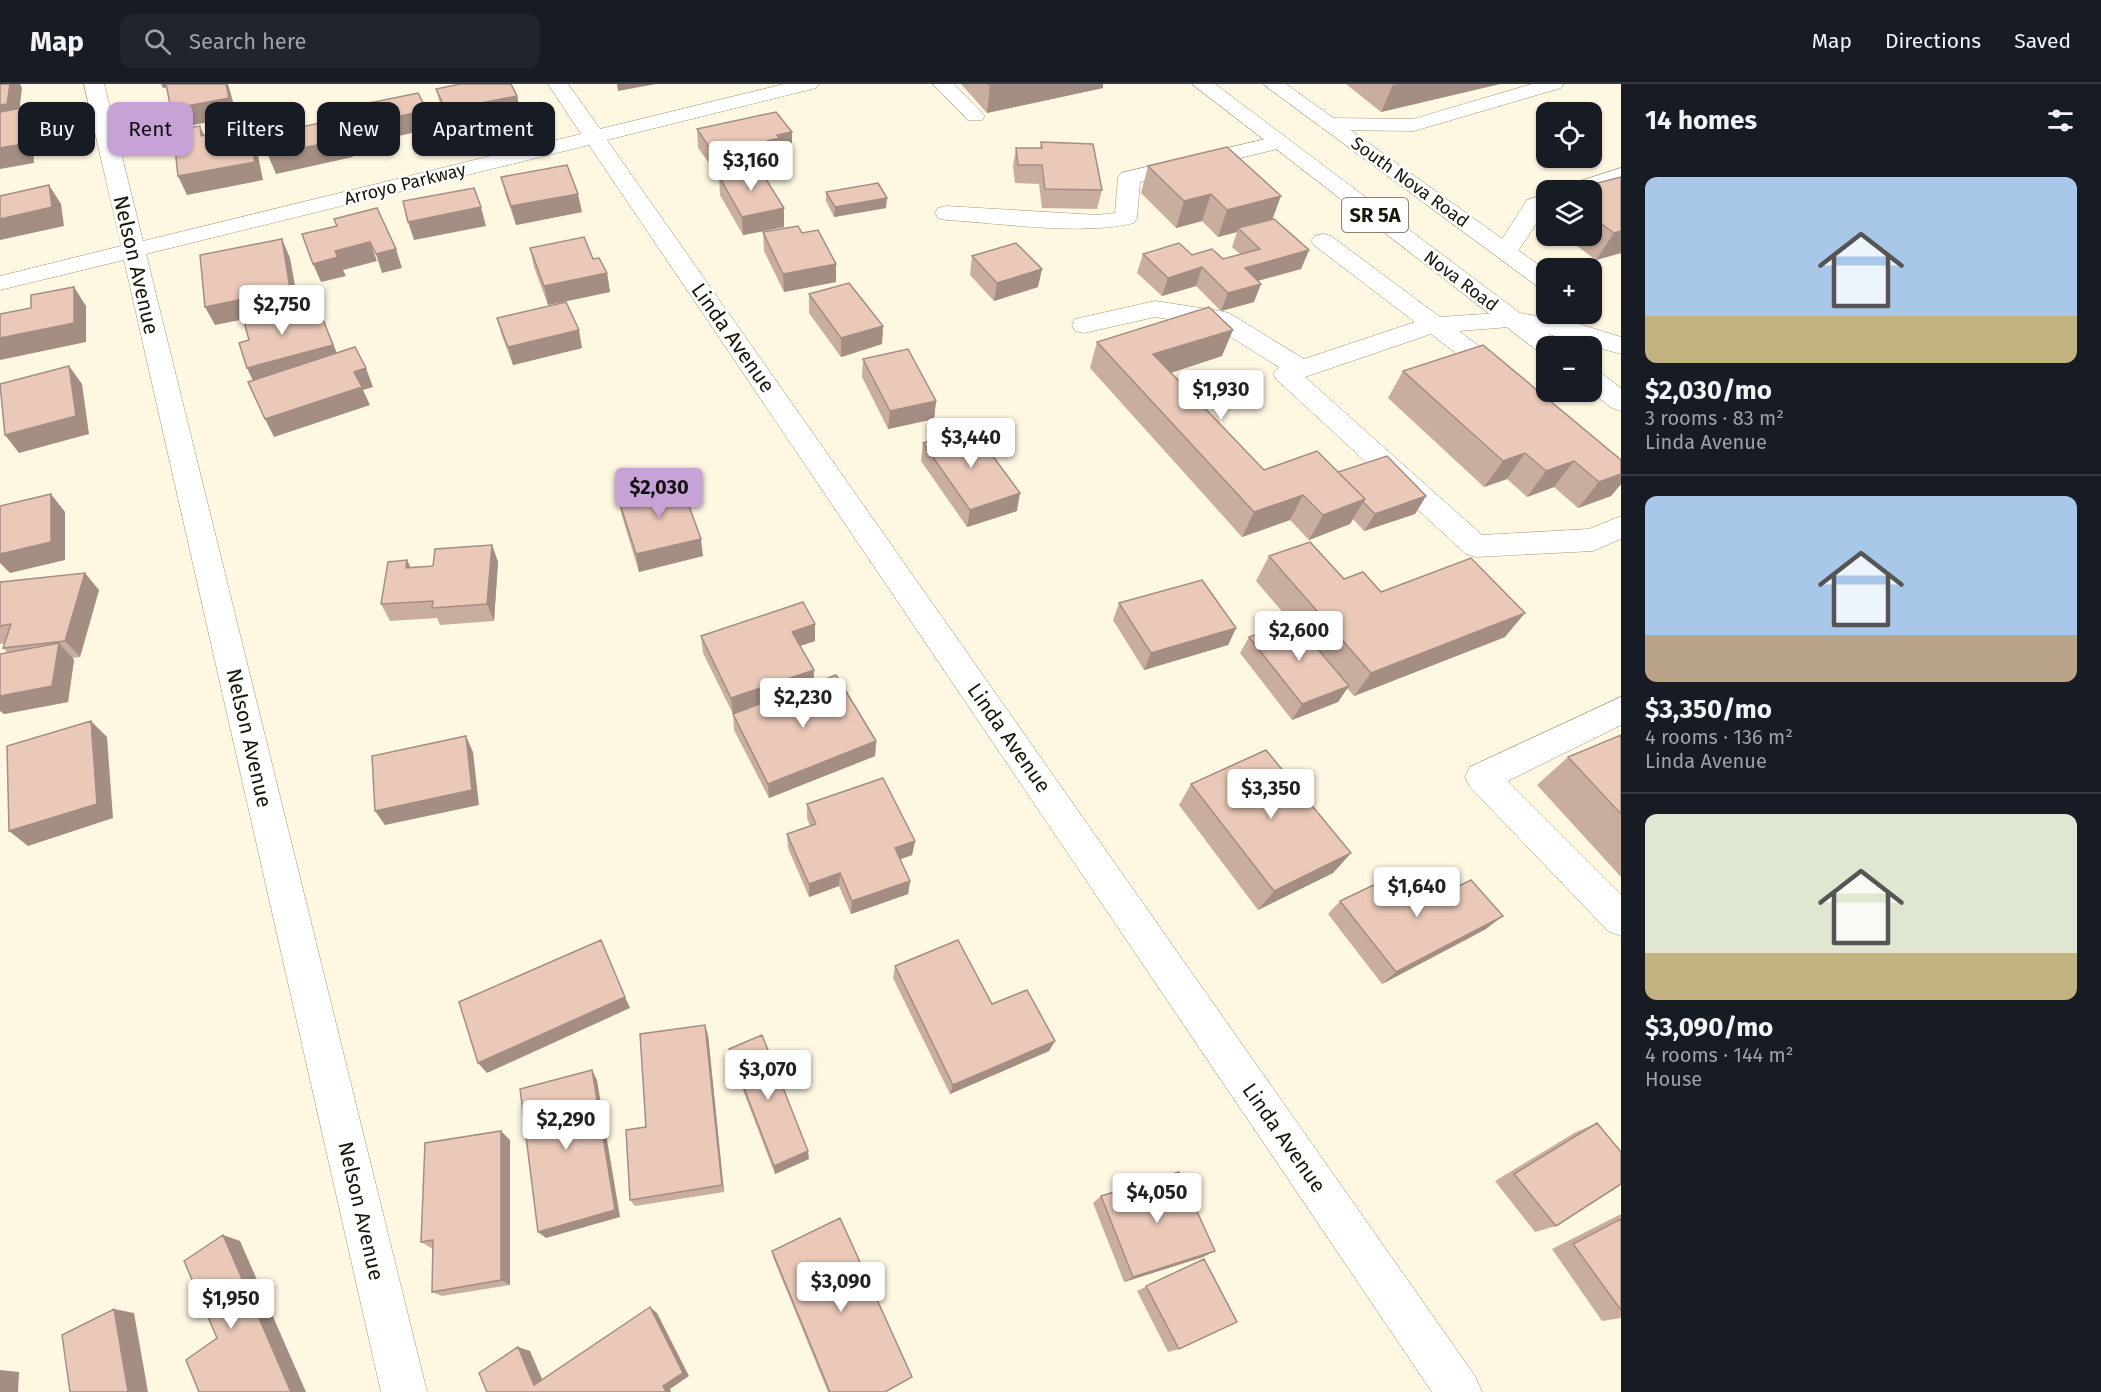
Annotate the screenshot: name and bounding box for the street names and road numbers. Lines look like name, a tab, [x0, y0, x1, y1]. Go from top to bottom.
street label: South Nova Road	[1347, 132, 1473, 232]
street label: Arroyo Parkway	[342, 158, 468, 210]
street label: Nelson Avenue	[107, 193, 165, 337]
road number: SR 5A	[1342, 198, 1408, 232]
street label: Nova Road	[1419, 246, 1503, 316]
street label: Linda Avenue	[686, 278, 780, 398]
street label: Nelson Avenue	[220, 666, 278, 810]
street label: Linda Avenue	[962, 678, 1056, 798]
street label: Linda Avenue	[1237, 1078, 1331, 1198]
street label: Nelson Avenue	[332, 1139, 390, 1283]

